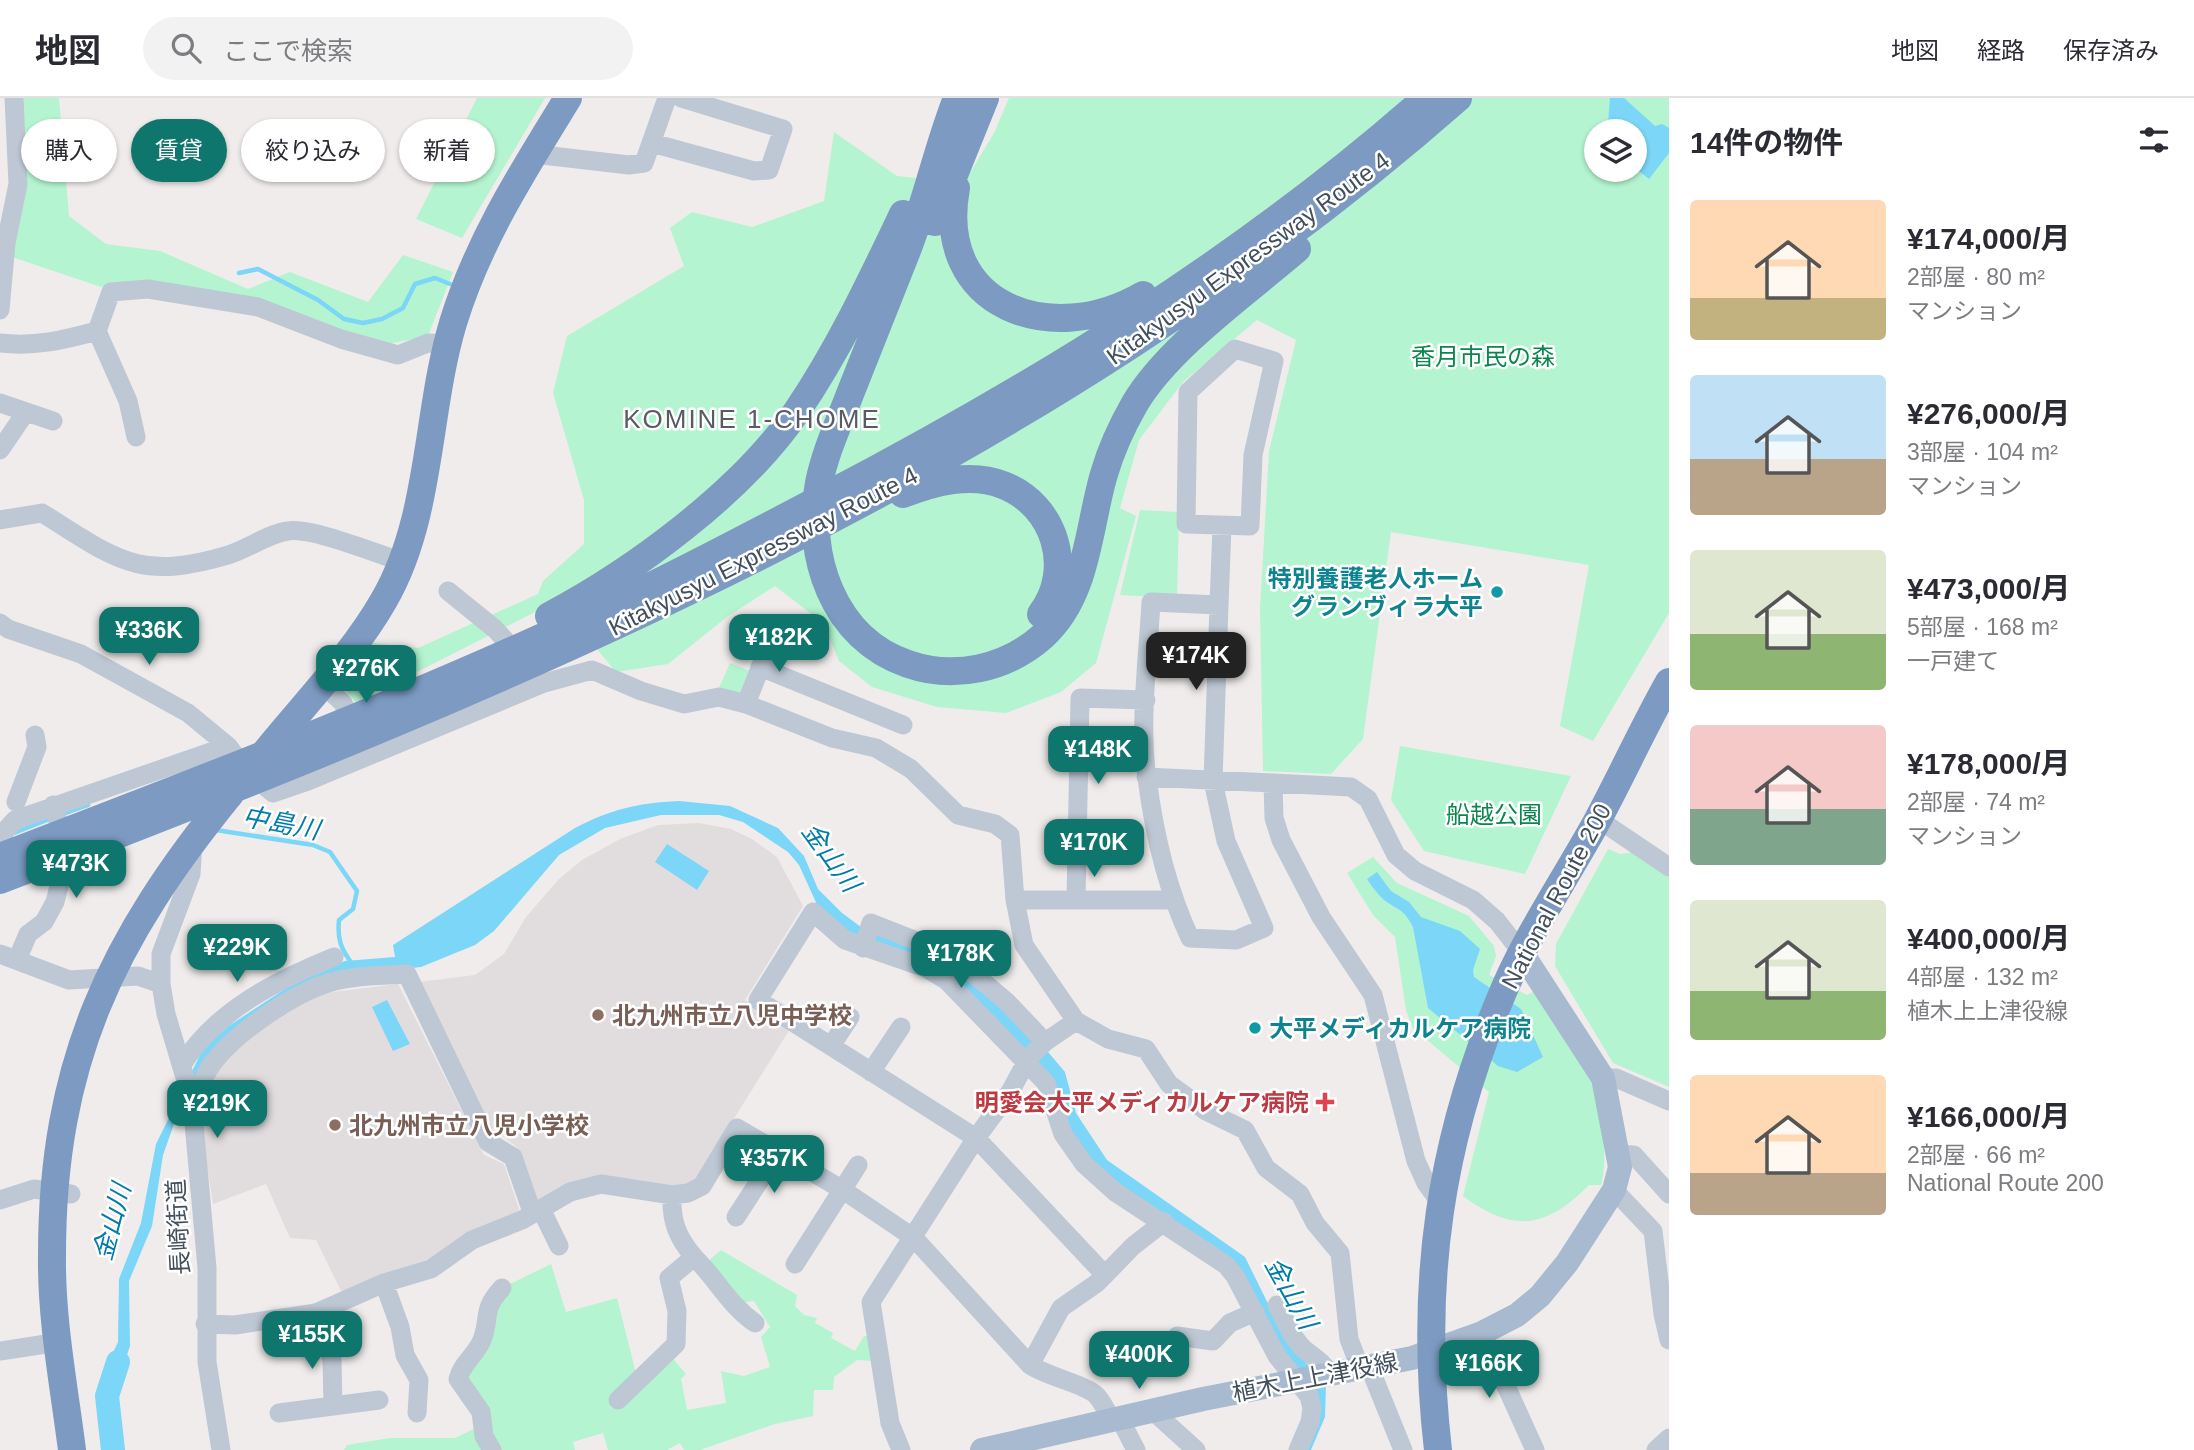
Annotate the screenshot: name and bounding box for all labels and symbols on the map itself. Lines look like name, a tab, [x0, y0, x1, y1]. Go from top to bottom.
street label: Kitakyusyu Expressway Route 4	[1101, 146, 1395, 370]
park label: 香月市民の森	[1411, 343, 1555, 370]
district label: KOMINE 1-CHOME	[623, 404, 881, 434]
street label: Kitakyusyu Expressway Route 4	[604, 461, 922, 641]
place label: 特別養護老人ホーム グランヴィラ大平	[1268, 565, 1483, 620]
marker: 特別養護老人ホーム グランヴィラ大平	[1489, 584, 1505, 600]
pin: ¥336K	[100, 608, 198, 667]
pin: ¥182K	[730, 614, 828, 674]
pin: ¥174K	[1147, 632, 1245, 692]
pin: ¥276K	[317, 646, 415, 705]
pin: ¥148K	[1049, 726, 1147, 786]
street label: National Route 200	[1496, 799, 1616, 993]
water label: 中島川	[240, 801, 325, 846]
park label: 船越公園	[1446, 801, 1542, 828]
water label: 金山川	[796, 817, 868, 900]
pin: ¥170K	[1045, 820, 1143, 879]
pin: ¥473K	[27, 840, 125, 900]
pin: ¥229K	[188, 924, 286, 984]
pin: ¥178K	[912, 930, 1010, 990]
place label: 北九州市立八児中学校	[612, 1002, 852, 1029]
marker: 北九州市立八児中学校	[590, 1007, 606, 1023]
place label: 大平メディカルケア病院	[1269, 1015, 1531, 1042]
marker: 大平メディカルケア病院	[1247, 1020, 1263, 1036]
pin: ¥219K	[168, 1080, 266, 1140]
place label: 明愛会大平メディカルケア病院	[975, 1089, 1309, 1116]
marker: 明愛会大平メディカルケア病院	[1315, 1092, 1335, 1112]
place label: 北九州市立八児小学校	[349, 1112, 589, 1139]
marker: 北九州市立八児小学校	[327, 1117, 343, 1133]
pin: ¥357K	[725, 1136, 823, 1195]
water label: 金山川	[87, 1178, 137, 1264]
street label: 長崎街道	[162, 1178, 194, 1276]
water label: 金山川	[1259, 1252, 1324, 1337]
pin: ¥155K	[263, 1312, 361, 1371]
pin: ¥400K	[1090, 1332, 1188, 1391]
pin: ¥166K	[1440, 1340, 1538, 1400]
street label: 植木上上津役線	[1230, 1348, 1400, 1406]

